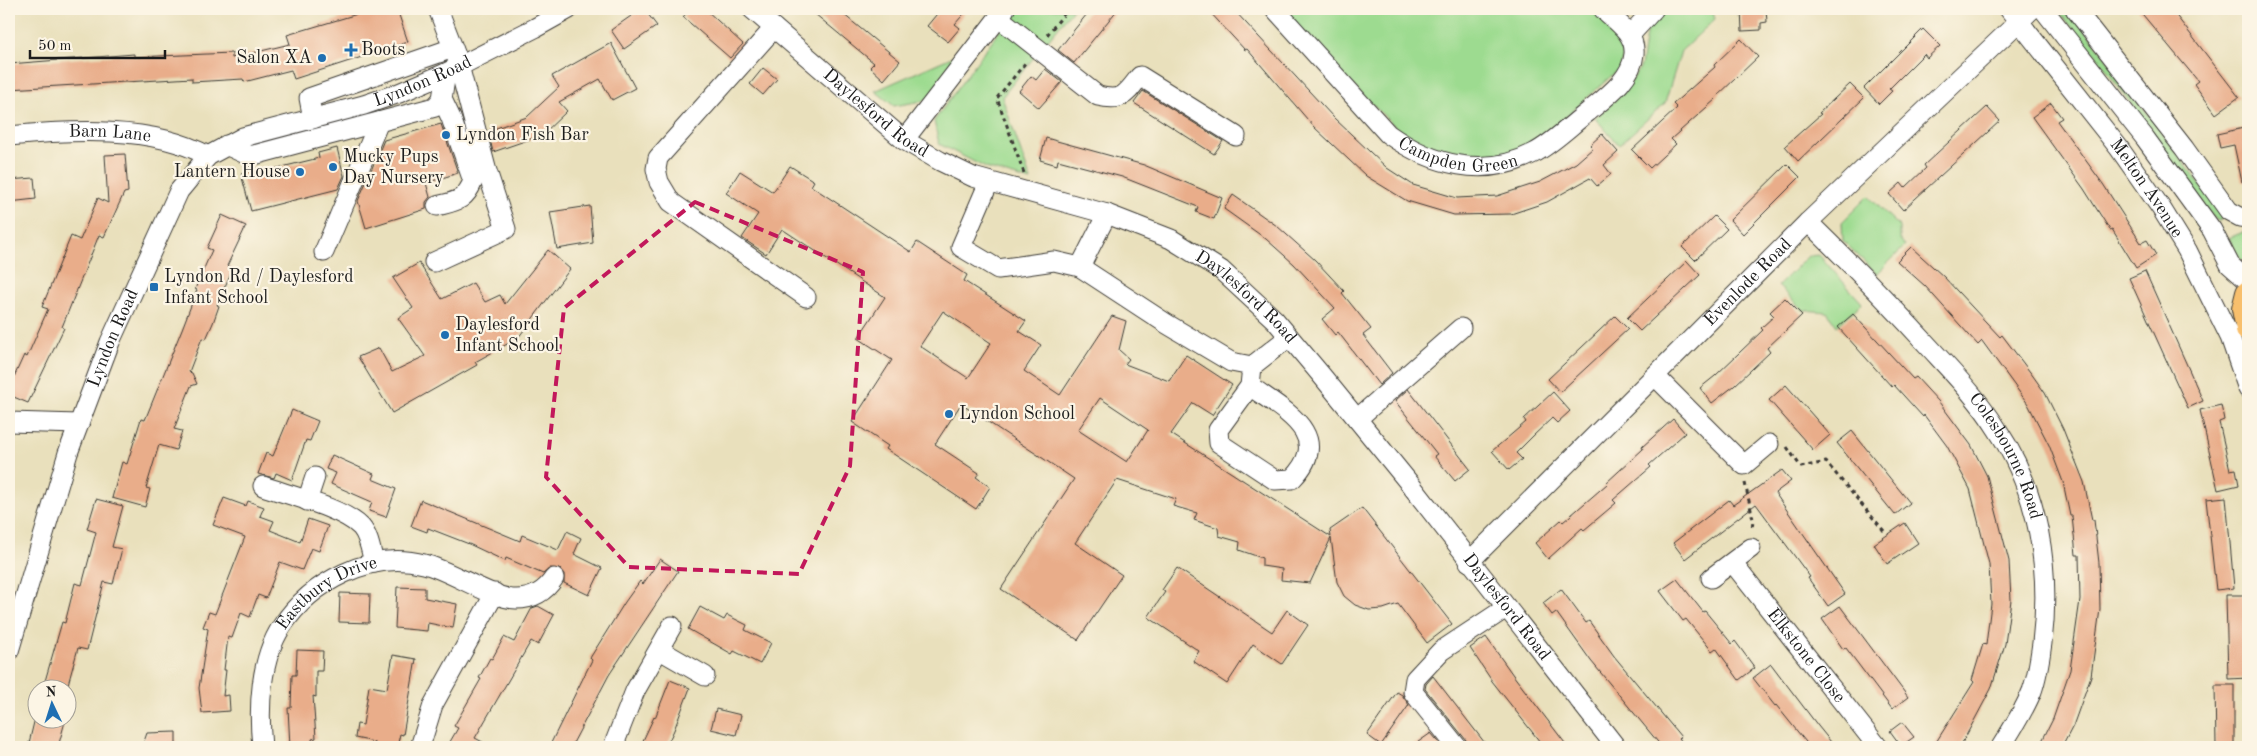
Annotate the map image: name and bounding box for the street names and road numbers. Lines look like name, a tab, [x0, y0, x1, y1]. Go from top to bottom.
street label: Lyndon Road	[371, 53, 475, 110]
street label: Daylesford Road	[820, 65, 931, 161]
street label: Barn Lane	[68, 123, 152, 145]
street label: Campden Green	[1395, 134, 1520, 176]
street label: Melton Avenue	[2106, 135, 2186, 241]
street label: Evenlode Road	[1701, 235, 1795, 330]
street label: Daylesford Road	[1192, 247, 1300, 347]
street label: Lyndon Road	[85, 286, 142, 390]
street label: Colesbourne Road	[1965, 390, 2045, 521]
street label: Daylesford Road	[1459, 550, 1554, 664]
street label: Eastbury Drive	[273, 554, 379, 633]
street label: Elkstone Close	[1763, 605, 1849, 706]

